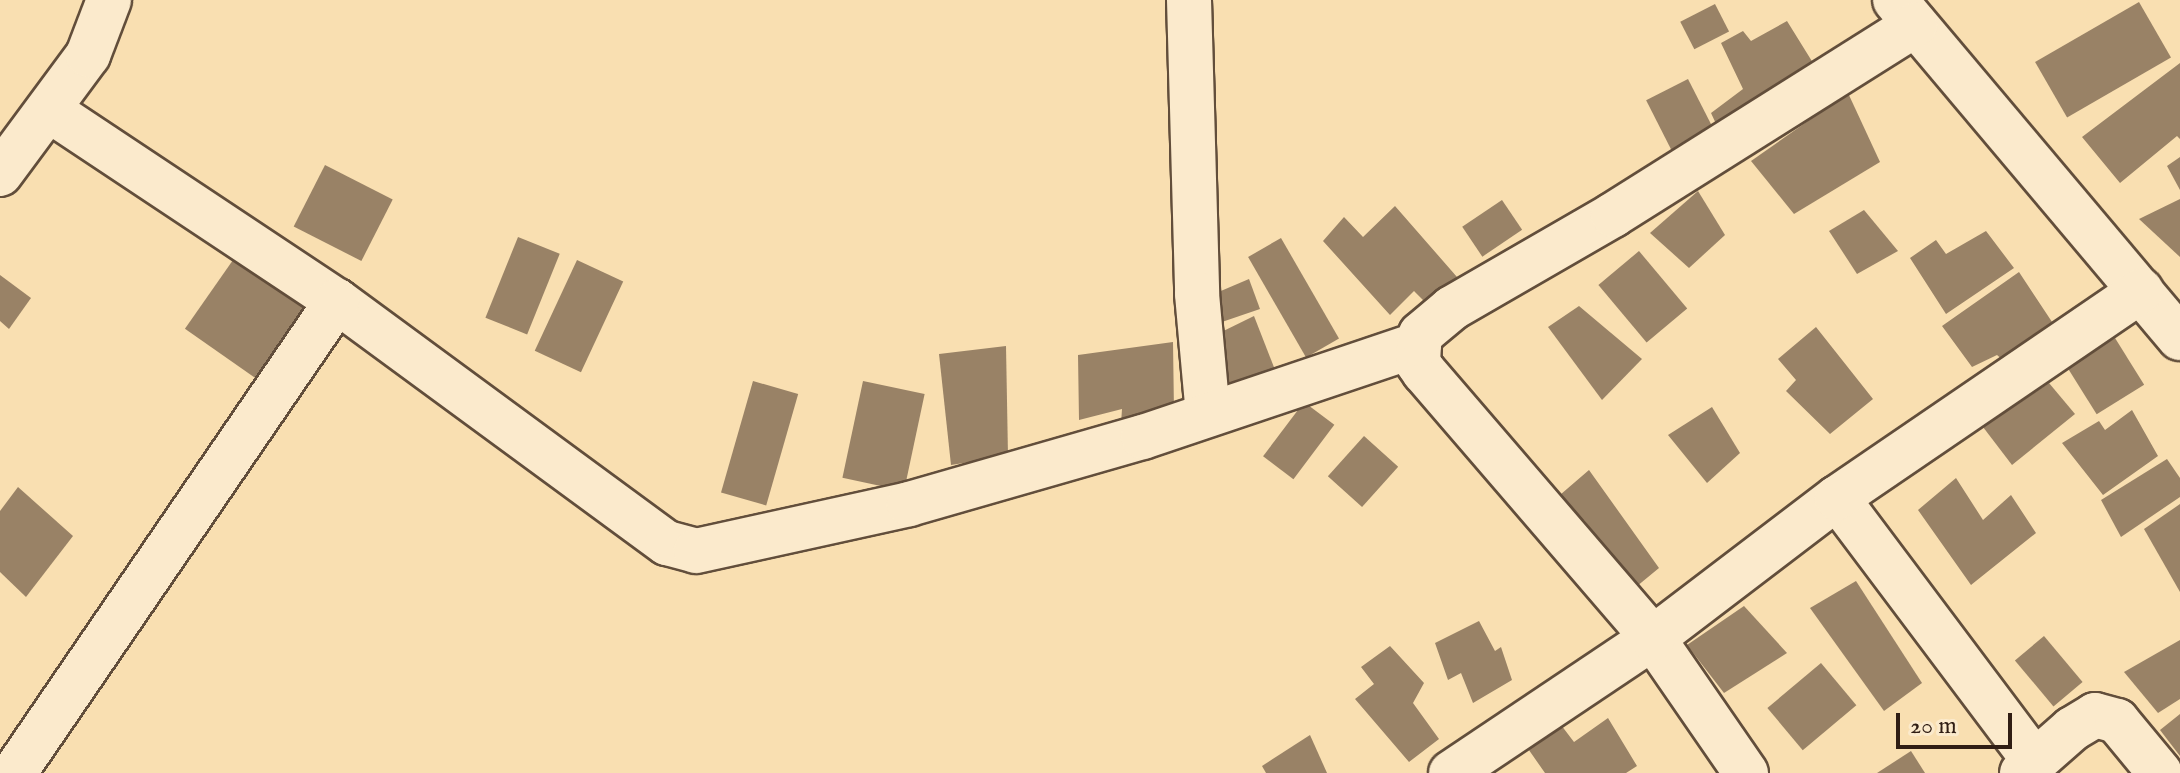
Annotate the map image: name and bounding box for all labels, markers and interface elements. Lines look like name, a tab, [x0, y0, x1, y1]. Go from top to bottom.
scale bar	[1900, 697, 2016, 747]
text: 20 m	[1910, 711, 1957, 742]

